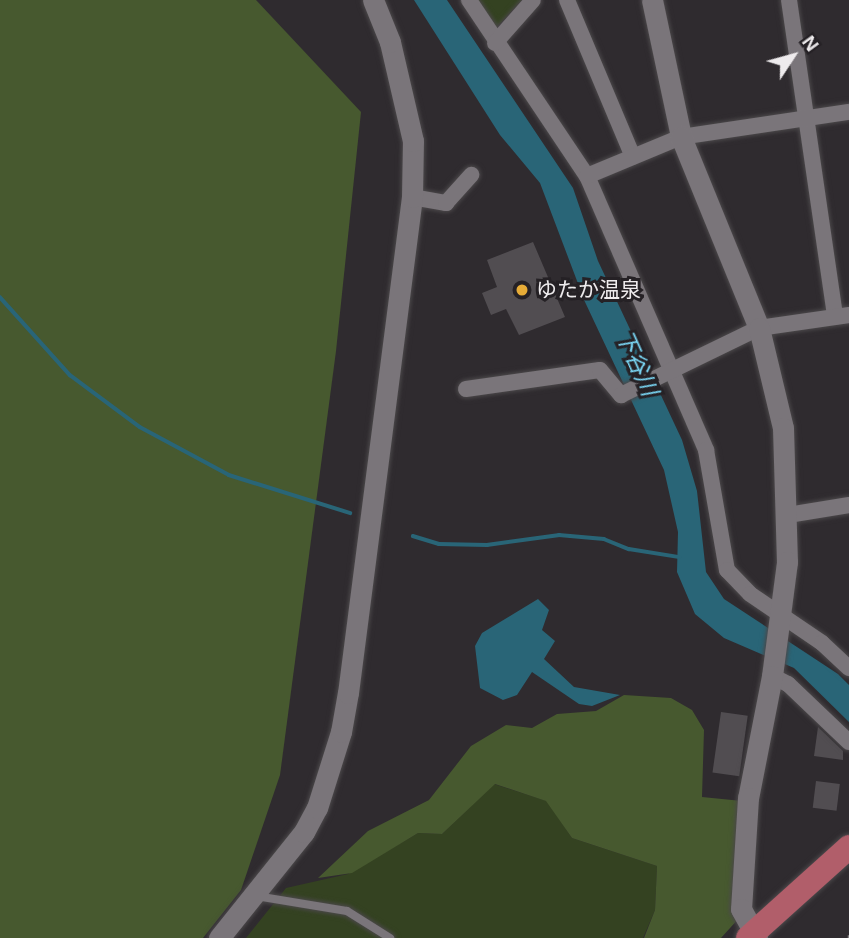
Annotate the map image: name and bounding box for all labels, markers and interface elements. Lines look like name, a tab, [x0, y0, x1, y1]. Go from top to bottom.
north arrow	[758, 21, 828, 91]
text: N	[798, 32, 823, 55]
place label: ゆたか温泉	[536, 277, 641, 303]
marker: ゆたか温泉	[514, 282, 530, 298]
water label: 下谷川	[610, 326, 664, 400]

